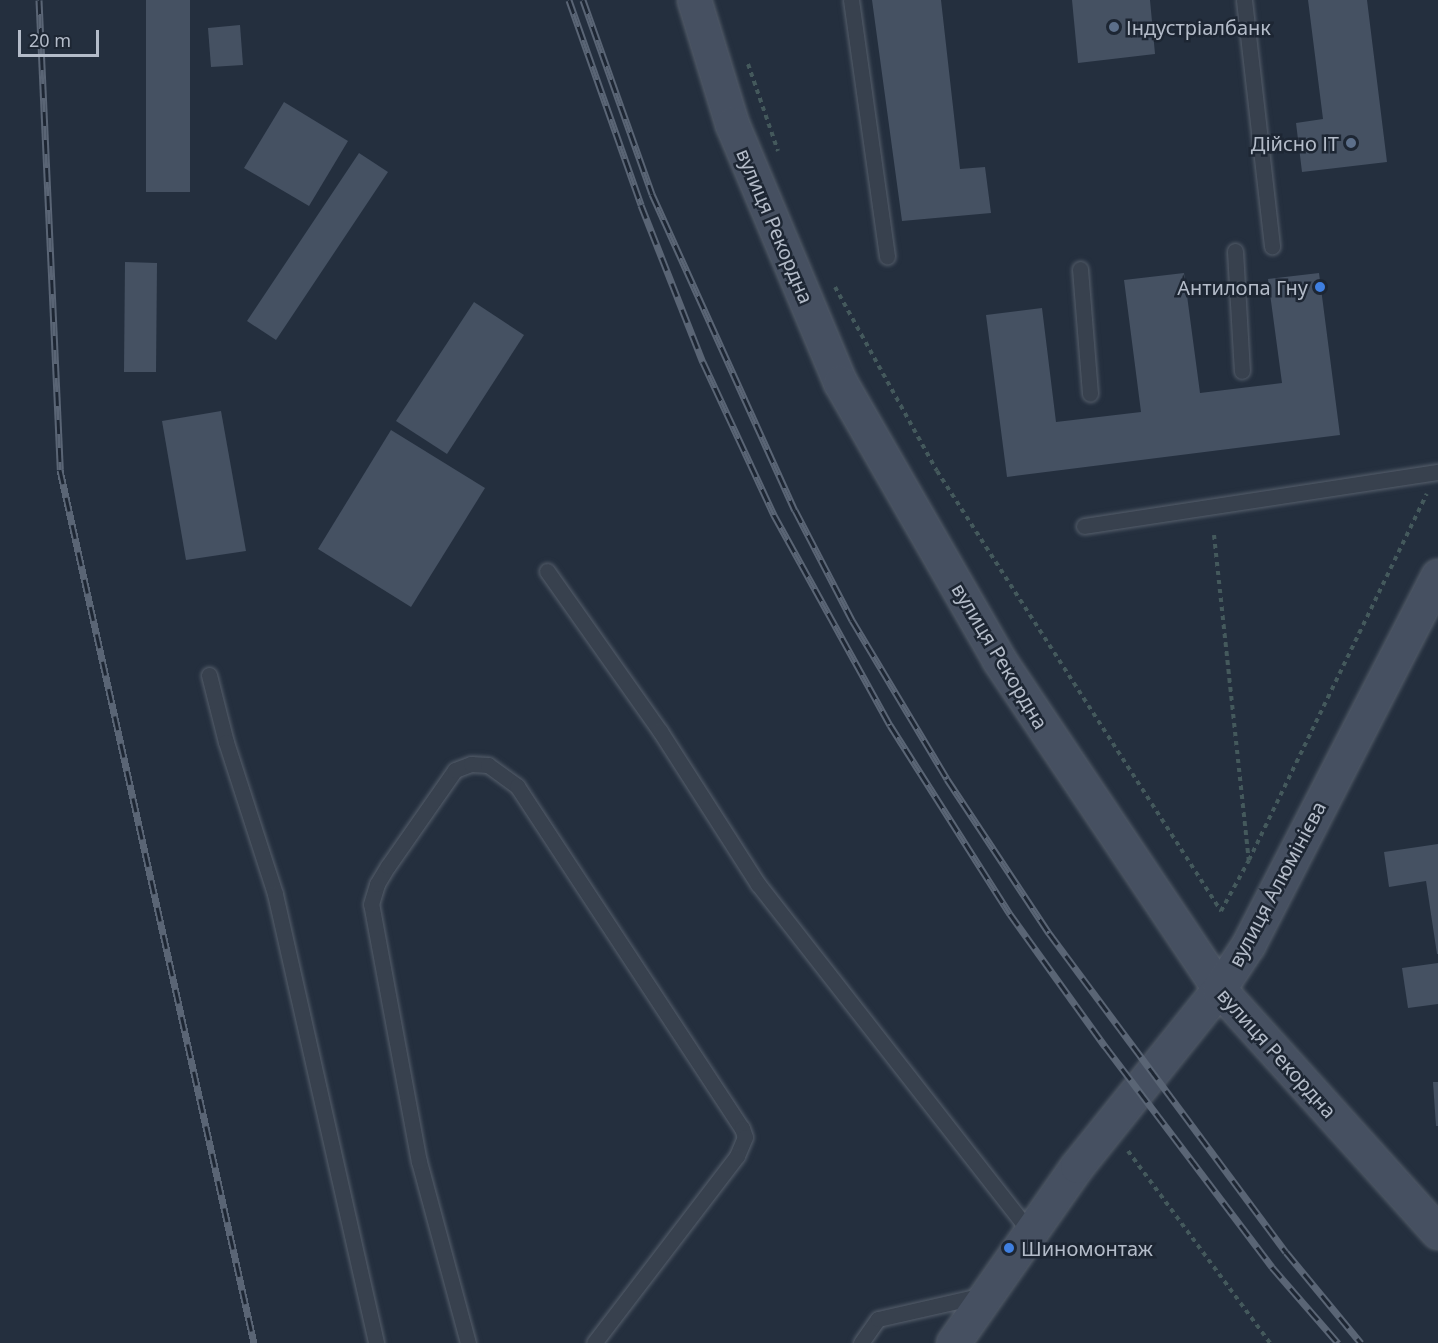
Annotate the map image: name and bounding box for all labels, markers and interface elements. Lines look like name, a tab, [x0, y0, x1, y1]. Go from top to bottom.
place label: Індустріалбанк	[1126, 15, 1271, 39]
scale bar	[21, 18, 102, 56]
marker: Індустріалбанк	[1107, 20, 1121, 34]
text: 20 m	[29, 28, 71, 52]
place label: Дійсно ІТ	[1251, 131, 1339, 155]
marker: Дійсно ІТ	[1344, 136, 1358, 150]
street label: вулиця Рекордна	[732, 145, 818, 307]
place label: Антилопа Гну	[1177, 275, 1308, 299]
marker: Антилопа Гну	[1313, 280, 1327, 294]
street label: вулиця Рекордна	[947, 579, 1053, 733]
street label: вулиця Алюмінієва	[1223, 797, 1331, 971]
street label: вулиця Рекордна	[1213, 983, 1341, 1123]
place label: Шиномонтаж	[1021, 1236, 1153, 1260]
marker: Шиномонтаж	[1002, 1241, 1016, 1255]

